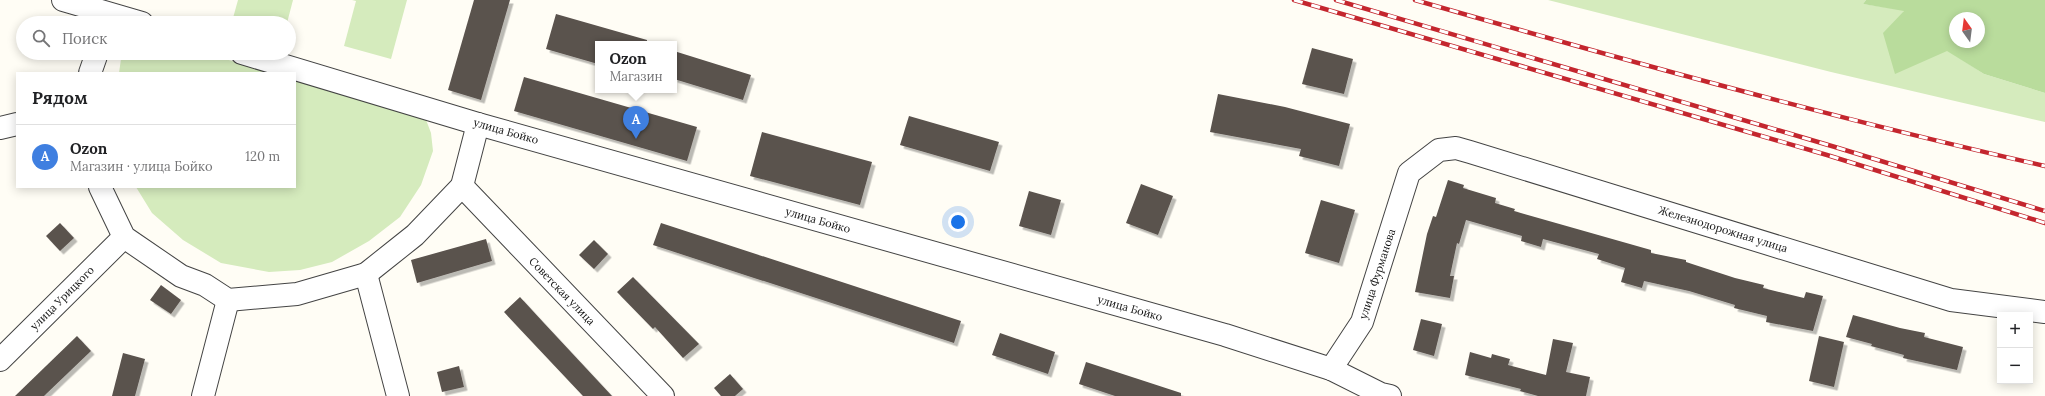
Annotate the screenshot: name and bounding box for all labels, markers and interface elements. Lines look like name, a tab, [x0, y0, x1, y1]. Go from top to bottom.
north arrow	[1949, 12, 1985, 48]
search box	[16, 16, 296, 60]
icon: search	[30, 27, 52, 49]
text: Поиск	[62, 29, 107, 48]
popup	[595, 41, 677, 93]
text: Ozon	[609, 49, 647, 68]
text: Магазин	[609, 68, 663, 85]
text: Рядом	[32, 87, 88, 109]
pin: A	[623, 106, 649, 139]
street label: улица Бойко	[472, 115, 540, 147]
text: Ozon	[70, 139, 107, 158]
text: A	[41, 148, 49, 165]
text: 120 m	[245, 148, 280, 165]
text: Магазин · улица Бойко	[70, 158, 212, 175]
street label: Железнодорожная улица	[1657, 203, 1790, 255]
street label: улица Бойко	[784, 204, 852, 236]
your location	[948, 212, 968, 232]
street label: улица Фурманова	[1356, 227, 1398, 321]
street label: Советская улица	[526, 254, 598, 328]
street label: улица Урицкого	[27, 263, 97, 333]
street label: улица Бойко	[1096, 292, 1164, 324]
map controls	[1997, 312, 2033, 384]
button: +	[1997, 312, 2033, 348]
button: −	[1997, 348, 2033, 384]

